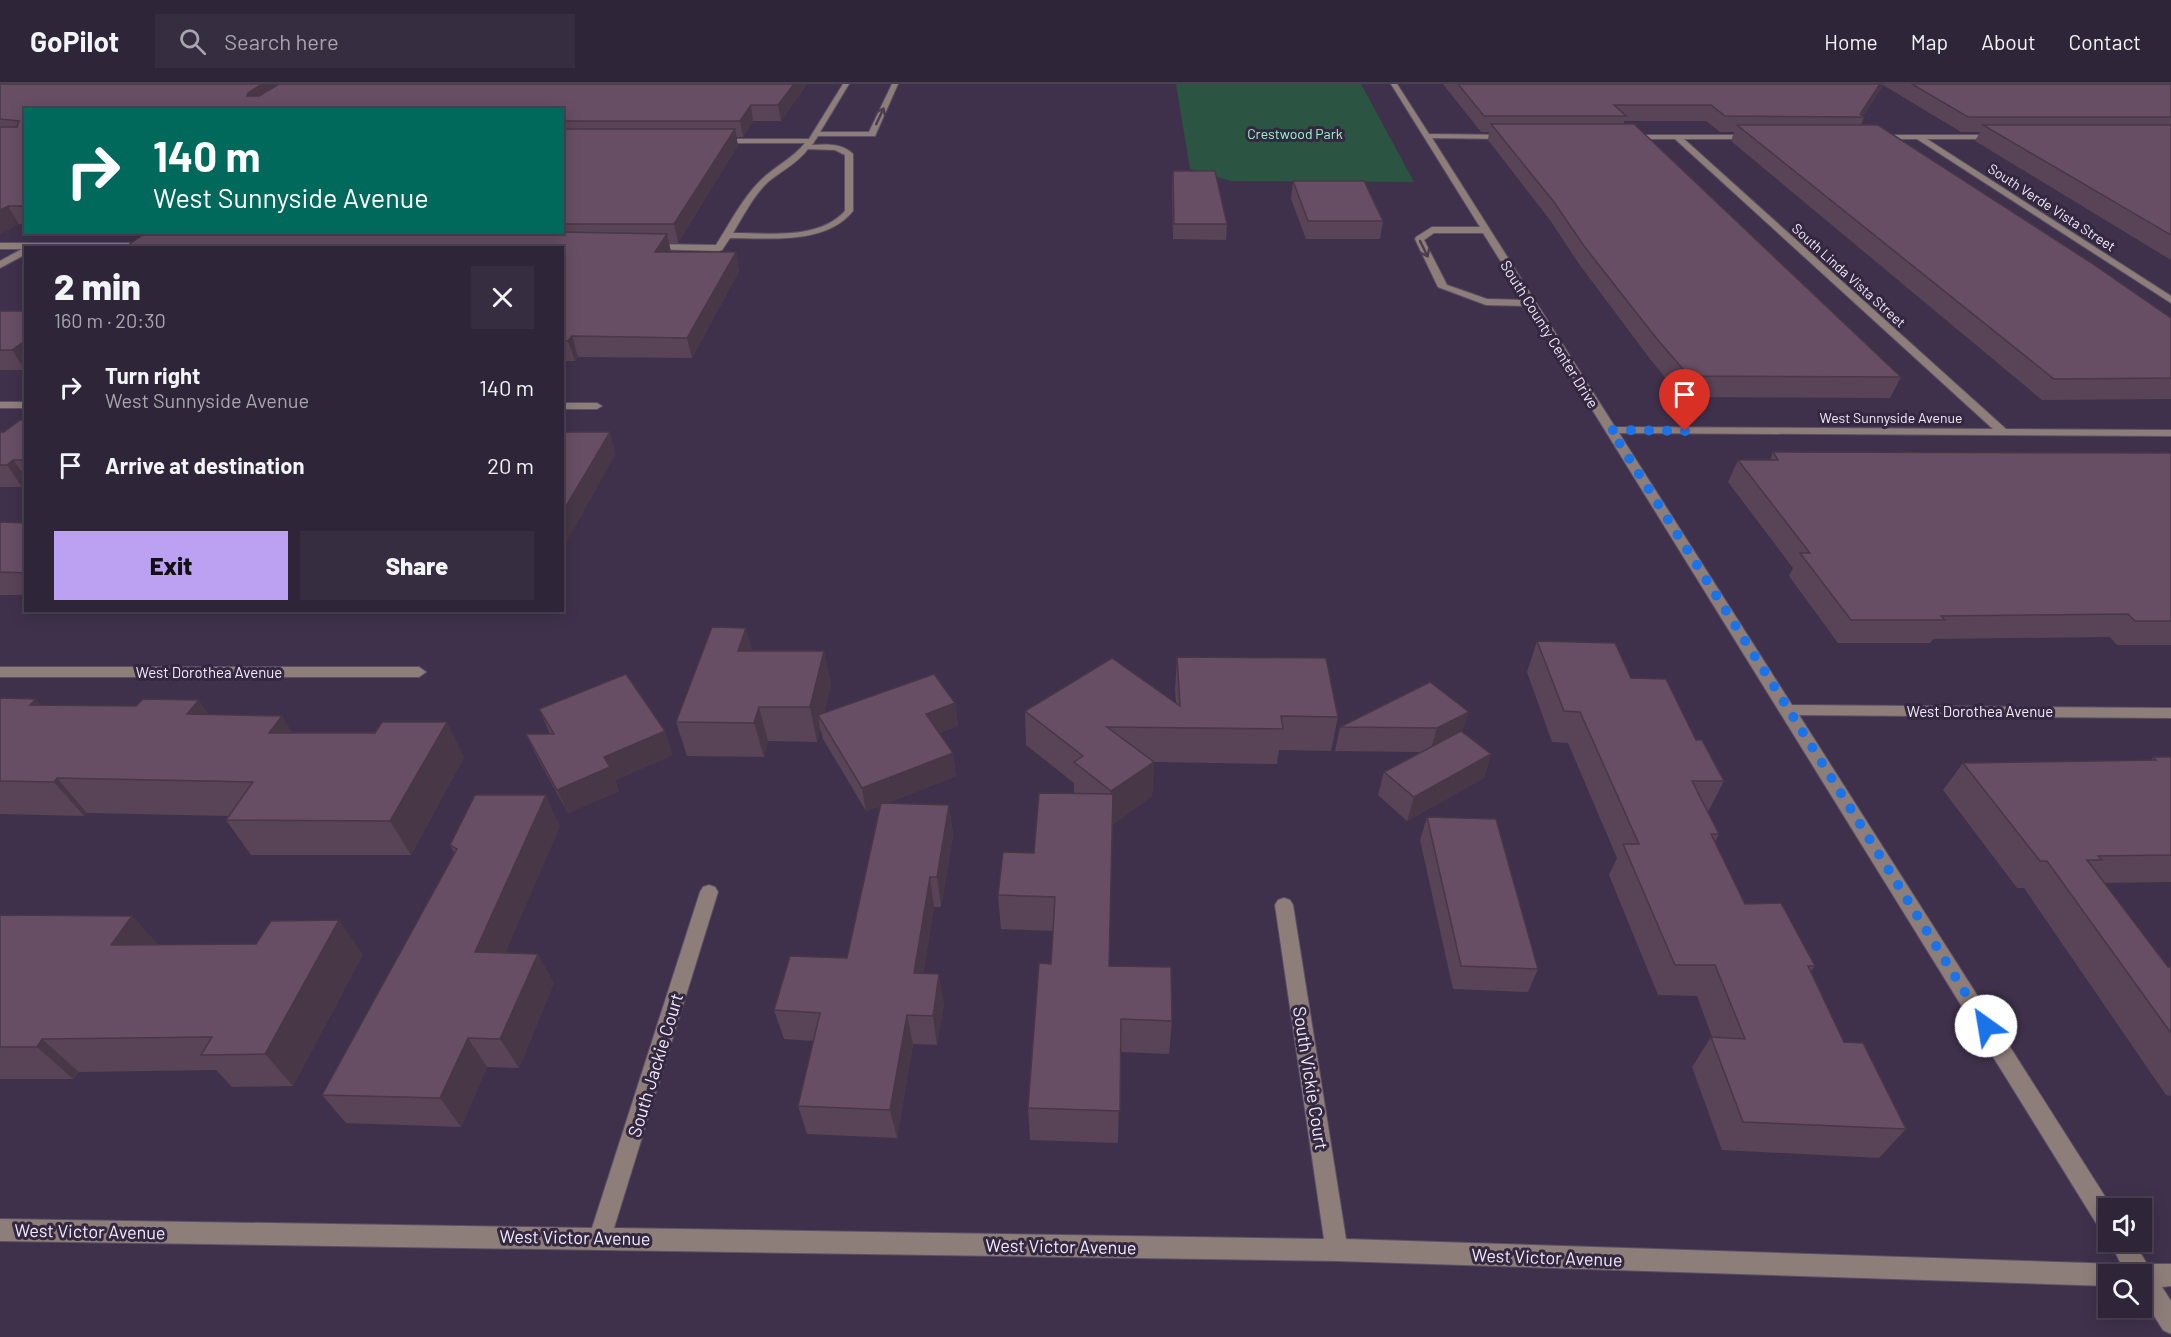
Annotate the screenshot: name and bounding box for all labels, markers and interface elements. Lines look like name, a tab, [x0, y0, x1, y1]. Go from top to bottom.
search box	[155, 14, 575, 68]
text: GoPilot	[30, 24, 119, 58]
icon: search	[176, 25, 209, 58]
text: Search here	[224, 28, 339, 54]
text: Home	[1824, 29, 1878, 54]
text: Map	[1911, 29, 1948, 54]
text: About	[1981, 29, 2036, 54]
text: Contact	[2069, 29, 2141, 54]
one-way arrow	[875, 107, 887, 125]
park label: Crestwood Park	[1247, 125, 1343, 142]
text: 140 m	[153, 130, 261, 180]
icon: right	[54, 132, 132, 210]
street label: South Verde Vista Street	[1985, 159, 2119, 255]
text: West Sunnyside Avenue	[153, 181, 429, 213]
street label: South Linda Vista Street	[1789, 219, 1909, 331]
one-way arrow	[1419, 240, 1431, 258]
street label: South County Center Drive	[1497, 257, 1603, 411]
text: 2 min	[54, 264, 141, 307]
button: close	[471, 266, 534, 329]
text: 160 m · 20:30	[54, 308, 166, 332]
text: Turn right	[105, 362, 200, 388]
pin	[1659, 369, 1710, 431]
icon: right	[54, 371, 87, 404]
text: 140 m	[479, 374, 534, 400]
icon: arrive	[1668, 378, 1701, 411]
text: West Sunnyside Avenue	[105, 388, 309, 412]
street label: West Sunnyside Avenue	[1820, 409, 1962, 426]
icon: arrive	[54, 449, 87, 482]
text: Arrive at destination	[105, 452, 304, 478]
text: 20 m	[487, 452, 534, 478]
button: Exit	[54, 531, 288, 600]
button: Share	[300, 531, 534, 600]
street label: West Dorothea Avenue	[136, 663, 282, 681]
street label: West Dorothea Avenue	[1907, 702, 2053, 720]
street label: South Jackie Court	[623, 990, 687, 1140]
position arrow	[1954, 994, 2018, 1058]
street label: South Vickie Court	[1289, 1005, 1333, 1151]
map controls	[2098, 1198, 2152, 1318]
button: sound	[2098, 1198, 2152, 1252]
street label: West Victor Avenue	[14, 1219, 166, 1243]
street label: West Victor Avenue	[499, 1225, 651, 1249]
street label: West Victor Avenue	[985, 1234, 1137, 1258]
street label: West Victor Avenue	[1471, 1243, 1623, 1271]
button: search	[2098, 1264, 2152, 1318]

